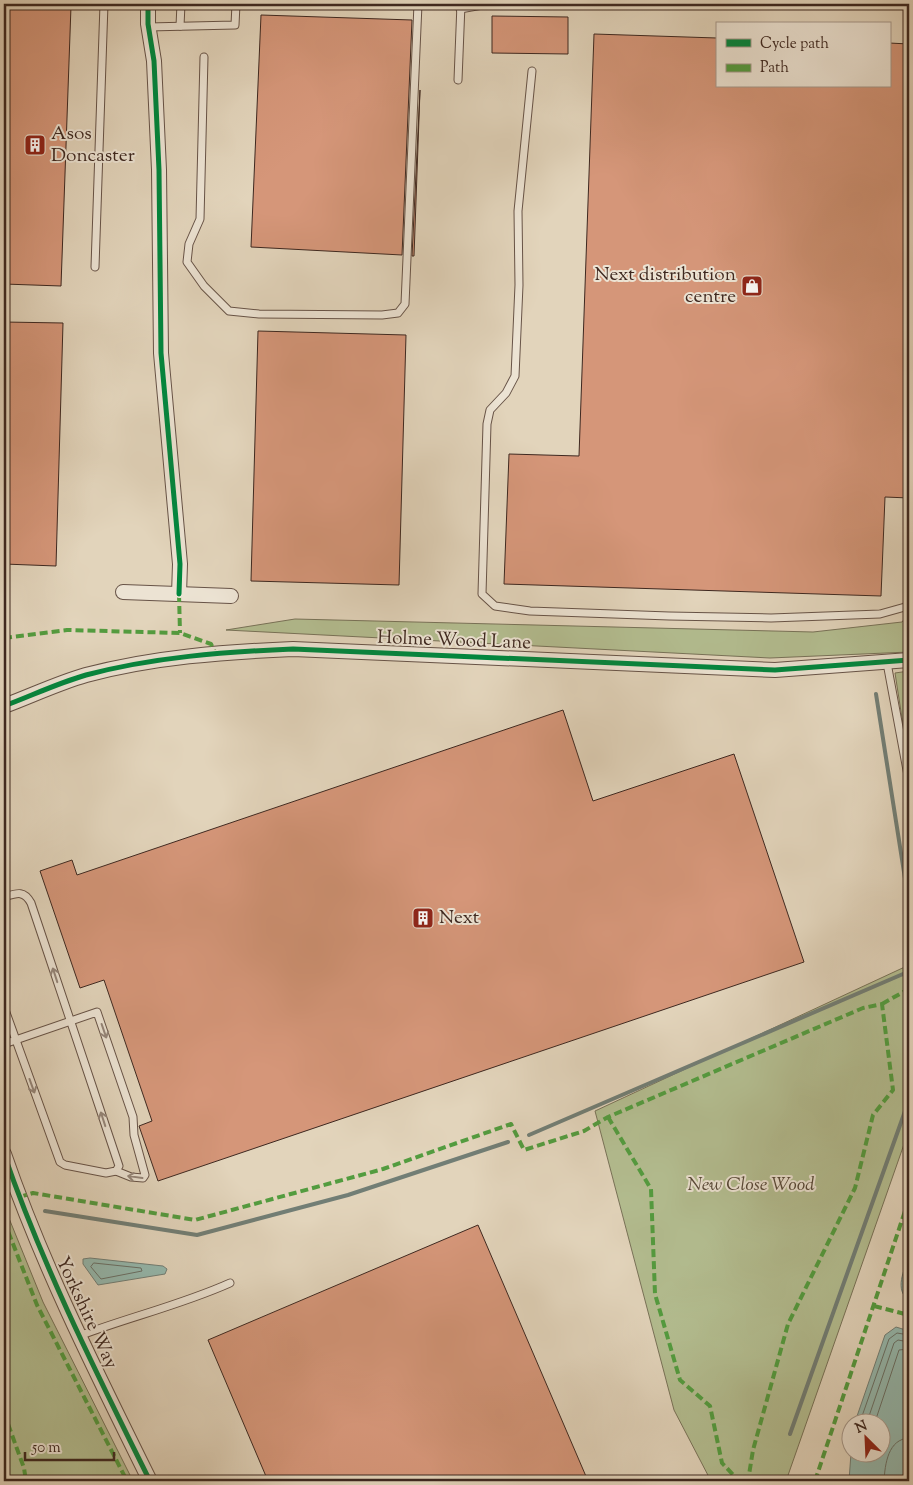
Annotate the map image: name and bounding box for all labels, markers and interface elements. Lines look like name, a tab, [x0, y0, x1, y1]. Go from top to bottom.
legend	[716, 22, 890, 88]
text: Cycle path	[760, 34, 829, 55]
text: Path	[760, 58, 789, 79]
place label: Asos Doncaster	[51, 121, 135, 170]
building icon: Asos Doncaster	[23, 133, 47, 157]
place label: Next distribution centre	[594, 262, 736, 311]
shop icon: Next distribution centre	[740, 274, 764, 298]
street label: Holme Wood Lane	[377, 625, 532, 657]
place label: Next	[439, 905, 480, 932]
building icon: Next	[411, 906, 435, 930]
one-way arrow	[50, 967, 59, 983]
one-way arrow	[99, 1023, 109, 1039]
one-way arrow	[28, 1078, 37, 1094]
one-way arrow	[98, 1112, 107, 1127]
one-way arrow	[127, 1171, 143, 1181]
park label: New Close Wood	[687, 1172, 815, 1199]
street label: Yorkshire Way	[48, 1252, 124, 1374]
north arrow	[840, 1412, 890, 1462]
text: N	[852, 1417, 871, 1439]
scale bar	[25, 1430, 114, 1462]
text: 50 m	[31, 1438, 61, 1459]

